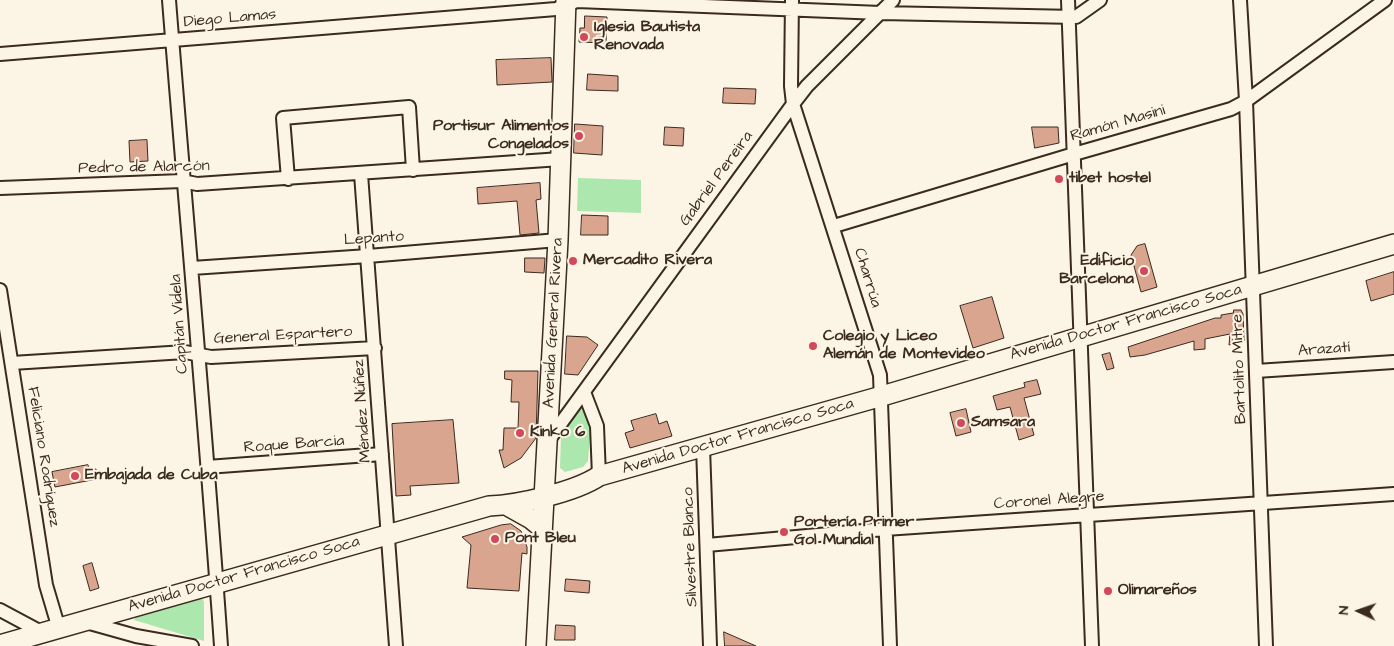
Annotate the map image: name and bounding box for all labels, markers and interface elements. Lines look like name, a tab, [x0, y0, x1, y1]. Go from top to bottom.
street label: Diego Lamas	[183, 5, 277, 33]
place label: Iglesia Bautista Renovada	[594, 18, 700, 56]
marker: Iglesia Bautista Renovada	[578, 31, 590, 43]
street label: Ramón Masini	[1068, 101, 1168, 147]
place label: Portisur Alimentos Congelados	[433, 117, 569, 155]
street label: Gabriel Pereira	[676, 128, 758, 230]
marker: Portisur Alimentos Congelados	[573, 130, 585, 142]
street label: Pedro de Alarcón	[78, 157, 210, 179]
place label: tibet hostel	[1069, 169, 1151, 189]
marker: tibet hostel	[1053, 173, 1065, 185]
street label: Lepanto	[343, 227, 405, 251]
street label: Avenida General Rivera	[540, 237, 568, 409]
street label: Charrúa	[849, 246, 885, 310]
place label: Mercadito Rivera	[583, 251, 712, 271]
place label: Edificio Barcelona	[1059, 252, 1134, 290]
marker: Mercadito Rivera	[567, 255, 579, 267]
marker: Edificio Barcelona	[1138, 265, 1150, 277]
street label: Capitán Videla	[167, 274, 193, 374]
street label: Avenida Doctor Francisco Soca	[1008, 281, 1244, 365]
street label: Bartolito Mitre	[1228, 314, 1252, 424]
street label: General Espartero	[213, 323, 353, 349]
place label: Colegio y Liceo Alemán de Montevideo	[823, 327, 985, 365]
street label: Arazatí	[1297, 339, 1351, 361]
marker: Colegio y Liceo Alemán de Montevideo	[807, 340, 819, 352]
street label: Méndez Núñez	[350, 359, 376, 463]
street label: Feliciano Rodríguez	[22, 386, 64, 528]
street label: Avenida Doctor Francisco Soca	[620, 395, 856, 479]
place label: Samsara	[971, 413, 1035, 433]
marker: Samsara	[955, 417, 967, 429]
place label: Kinko 6	[530, 423, 585, 443]
marker: Kinko 6	[514, 427, 526, 439]
street label: Roque Barcia	[243, 432, 345, 458]
place label: Embajada de Cuba	[85, 466, 218, 486]
marker: Embajada de Cuba	[69, 470, 81, 482]
street label: Silvestre Blanco	[679, 487, 703, 607]
street label: Coronel Alegre	[993, 488, 1105, 514]
place label: Portería Primer Gol Mundial	[794, 513, 914, 551]
marker: Portería Primer Gol Mundial	[778, 526, 790, 538]
place label: Pont Bleu	[505, 529, 576, 549]
street label: Avenida Doctor Francisco Soca	[126, 533, 362, 617]
marker: Pont Bleu	[489, 533, 501, 545]
place label: Olimareños	[1118, 581, 1197, 601]
marker: Olimareños	[1102, 585, 1114, 597]
north arrow	[1334, 586, 1384, 636]
text: N	[1334, 605, 1354, 615]

